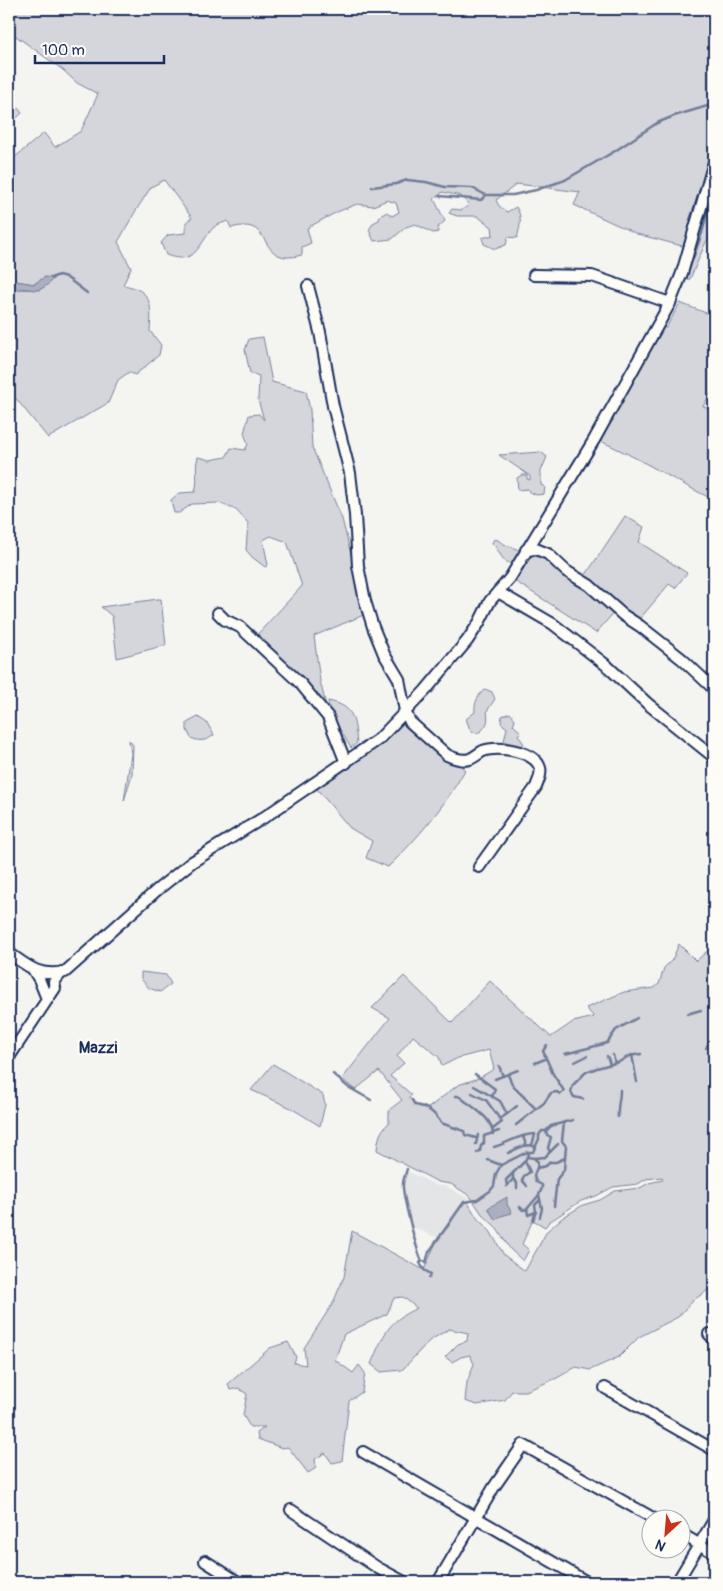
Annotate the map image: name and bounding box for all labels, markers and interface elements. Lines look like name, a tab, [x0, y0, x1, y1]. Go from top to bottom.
scale bar	[35, 32, 164, 64]
text: 100 m	[42, 41, 85, 60]
district label: Mazzi	[79, 1038, 117, 1058]
north arrow	[640, 1508, 690, 1558]
text: N	[653, 1536, 669, 1555]

